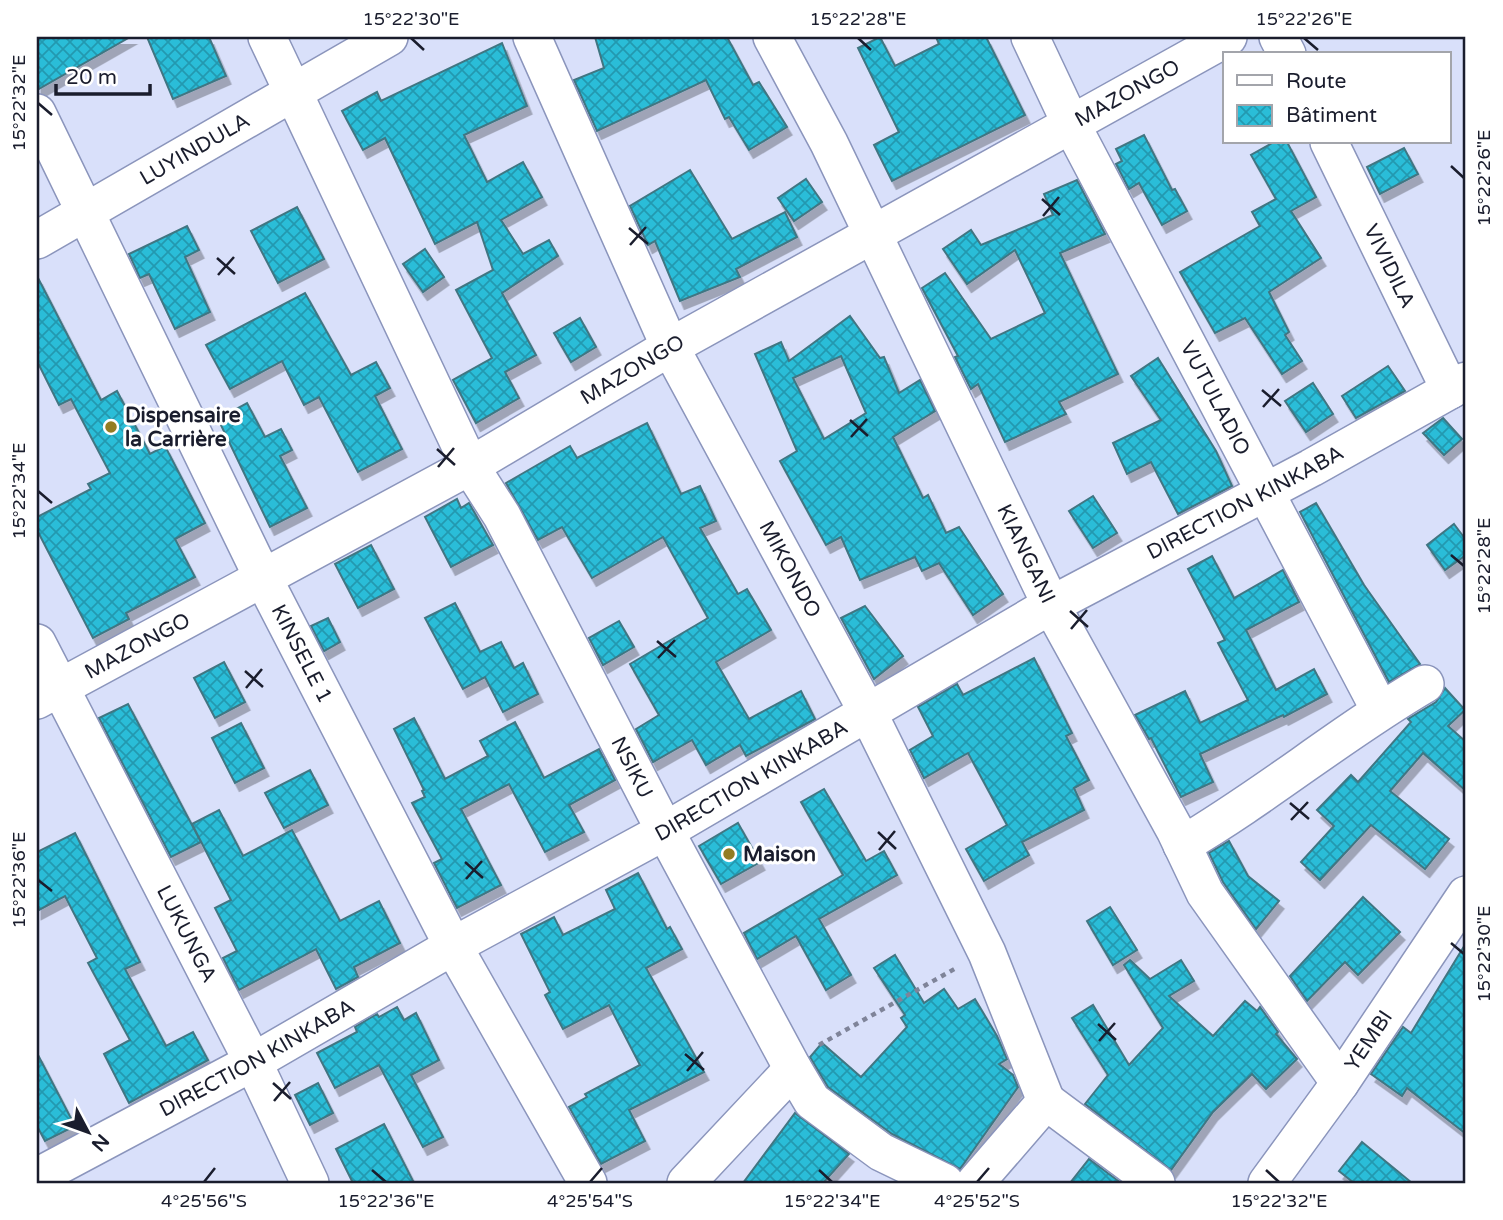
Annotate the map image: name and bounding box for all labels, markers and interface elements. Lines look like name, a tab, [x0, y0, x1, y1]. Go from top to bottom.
text: 15°22'30"E	[362, 8, 460, 30]
text: 15°22'28"E	[809, 8, 907, 30]
text: 15°22'26"E	[1255, 8, 1353, 30]
scale bar	[56, 52, 150, 96]
legend	[1223, 52, 1450, 144]
text: 15°22'32"E	[8, 54, 30, 152]
street label: MAZONGO	[1070, 54, 1184, 132]
text: 20 m	[66, 65, 117, 90]
text: Route	[1286, 69, 1346, 94]
text: Bâtiment	[1286, 103, 1377, 128]
street label: LUYINDULA	[135, 108, 254, 191]
text: 15°22'26"E	[1473, 129, 1495, 227]
street label: VIVIDILA	[1358, 220, 1421, 312]
street label: MAZONGO	[576, 329, 689, 410]
street label: VUTULADIO	[1175, 337, 1256, 459]
place label: Dispensaire la Carrière	[125, 403, 241, 452]
marker: Dispensaire la Carrière	[103, 419, 119, 435]
street label: DIRECTION KINKABA	[1142, 440, 1348, 565]
text: 15°22'34"E	[8, 442, 30, 540]
street label: KIANGANI	[992, 500, 1061, 607]
street label: MIKONDO	[754, 516, 827, 622]
text: 15°22'28"E	[1473, 517, 1495, 615]
street label: KINSELE 1	[266, 600, 338, 707]
street label: MAZONGO	[80, 607, 194, 684]
street label: DIRECTION KINKABA	[650, 714, 852, 847]
street label: NSIKU	[606, 732, 658, 802]
text: 15°22'36"E	[8, 831, 30, 929]
place label: Maison	[743, 842, 816, 867]
marker: Maison	[721, 846, 737, 862]
street label: LUKUNGA	[151, 881, 222, 987]
text: 15°22'30"E	[1473, 905, 1495, 1003]
street label: DIRECTION KINKABA	[155, 994, 359, 1122]
street label: YEMBI	[1339, 1005, 1398, 1076]
north arrow	[52, 1098, 122, 1168]
text: N	[87, 1130, 113, 1155]
text: 4°25'56"S	[161, 1190, 247, 1212]
text: 15°22'36"E	[337, 1190, 435, 1212]
text: 4°25'54"S	[547, 1190, 633, 1212]
text: 15°22'34"E	[783, 1190, 881, 1212]
text: 4°25'52"S	[934, 1190, 1020, 1212]
text: 15°22'32"E	[1230, 1190, 1328, 1212]

